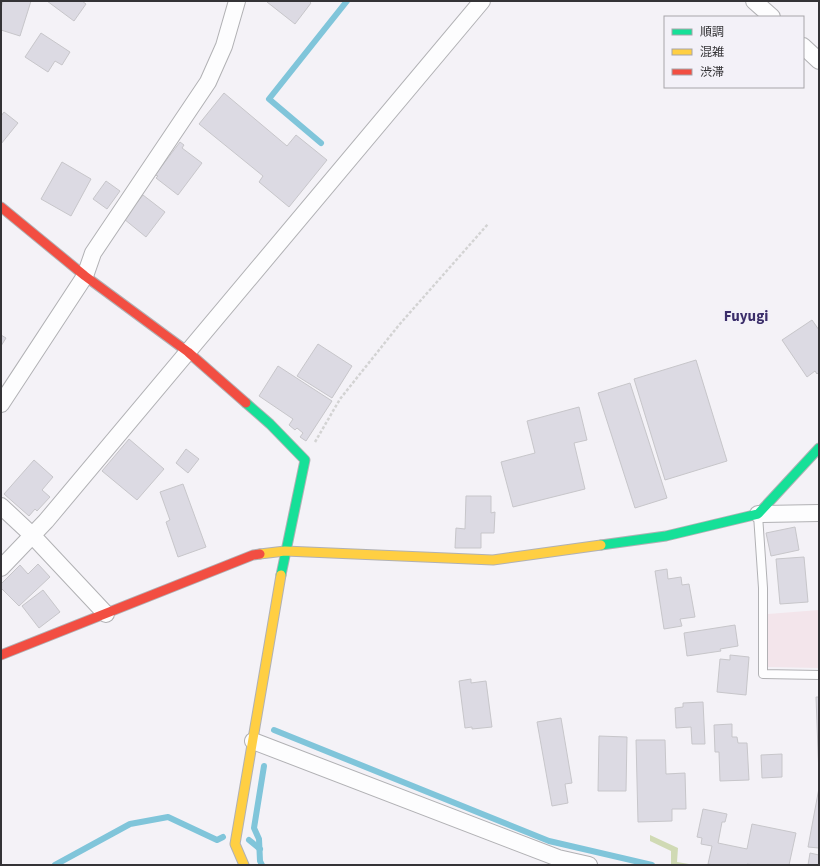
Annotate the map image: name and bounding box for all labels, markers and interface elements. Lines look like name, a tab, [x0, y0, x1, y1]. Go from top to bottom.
legend	[664, 16, 804, 88]
text: 順調	[700, 24, 724, 41]
text: 混雑	[700, 44, 724, 61]
text: 渋滞	[700, 64, 724, 81]
district label: Fuyugi	[724, 306, 768, 327]

